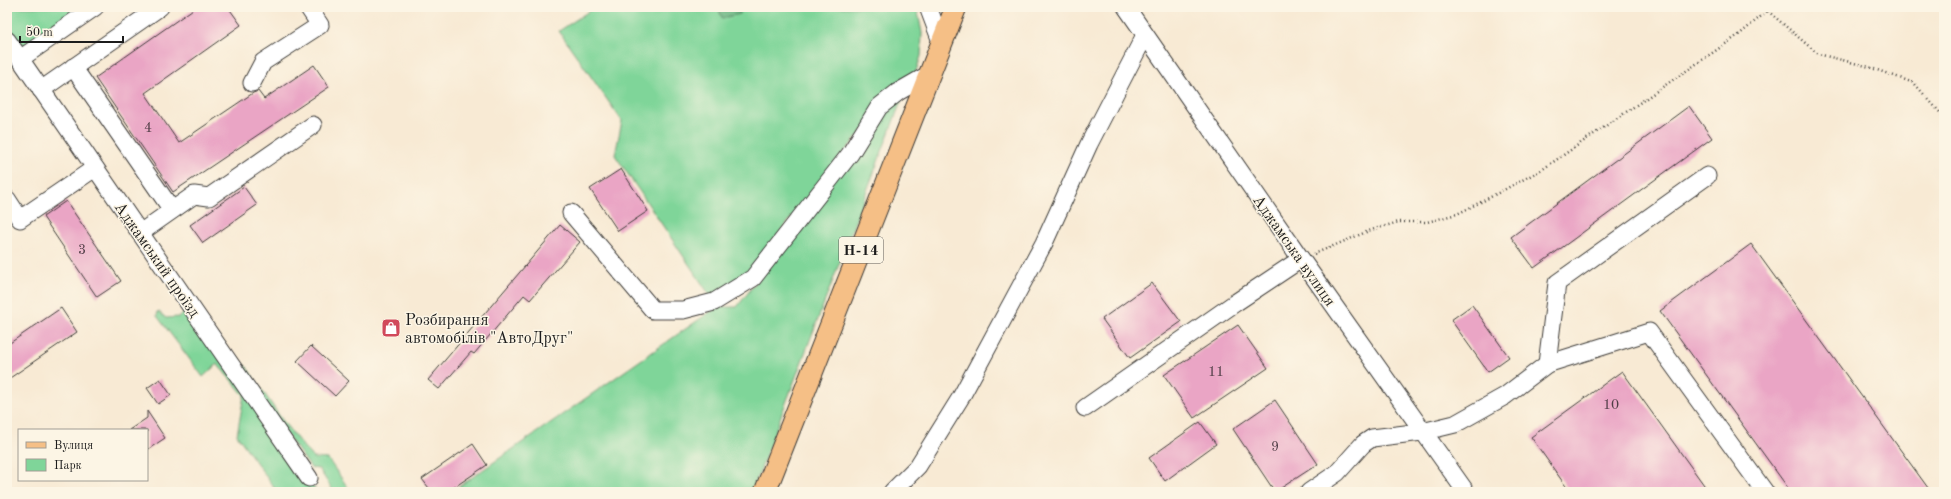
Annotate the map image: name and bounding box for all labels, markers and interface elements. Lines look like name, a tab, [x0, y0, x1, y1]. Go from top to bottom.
scale bar	[20, 18, 123, 44]
text: 50 m	[26, 26, 53, 39]
house number: 4	[144, 121, 152, 135]
street label: Аджамська вулиця	[1249, 193, 1338, 310]
street label: Аджамський проїзд	[111, 200, 202, 321]
road number: Н-14	[839, 237, 883, 263]
house number: 3	[78, 243, 86, 257]
place label: Розбирання автомобілів "АвтоДруг"	[405, 313, 573, 347]
shop icon: Розбирання автомобілів "АвтоДруг"	[380, 317, 402, 339]
house number: 11	[1208, 365, 1224, 379]
house number: 10	[1603, 398, 1619, 412]
legend	[18, 429, 148, 481]
text: Вулиця	[54, 440, 93, 452]
house number: 9	[1271, 440, 1279, 454]
text: Парк	[54, 460, 82, 472]

